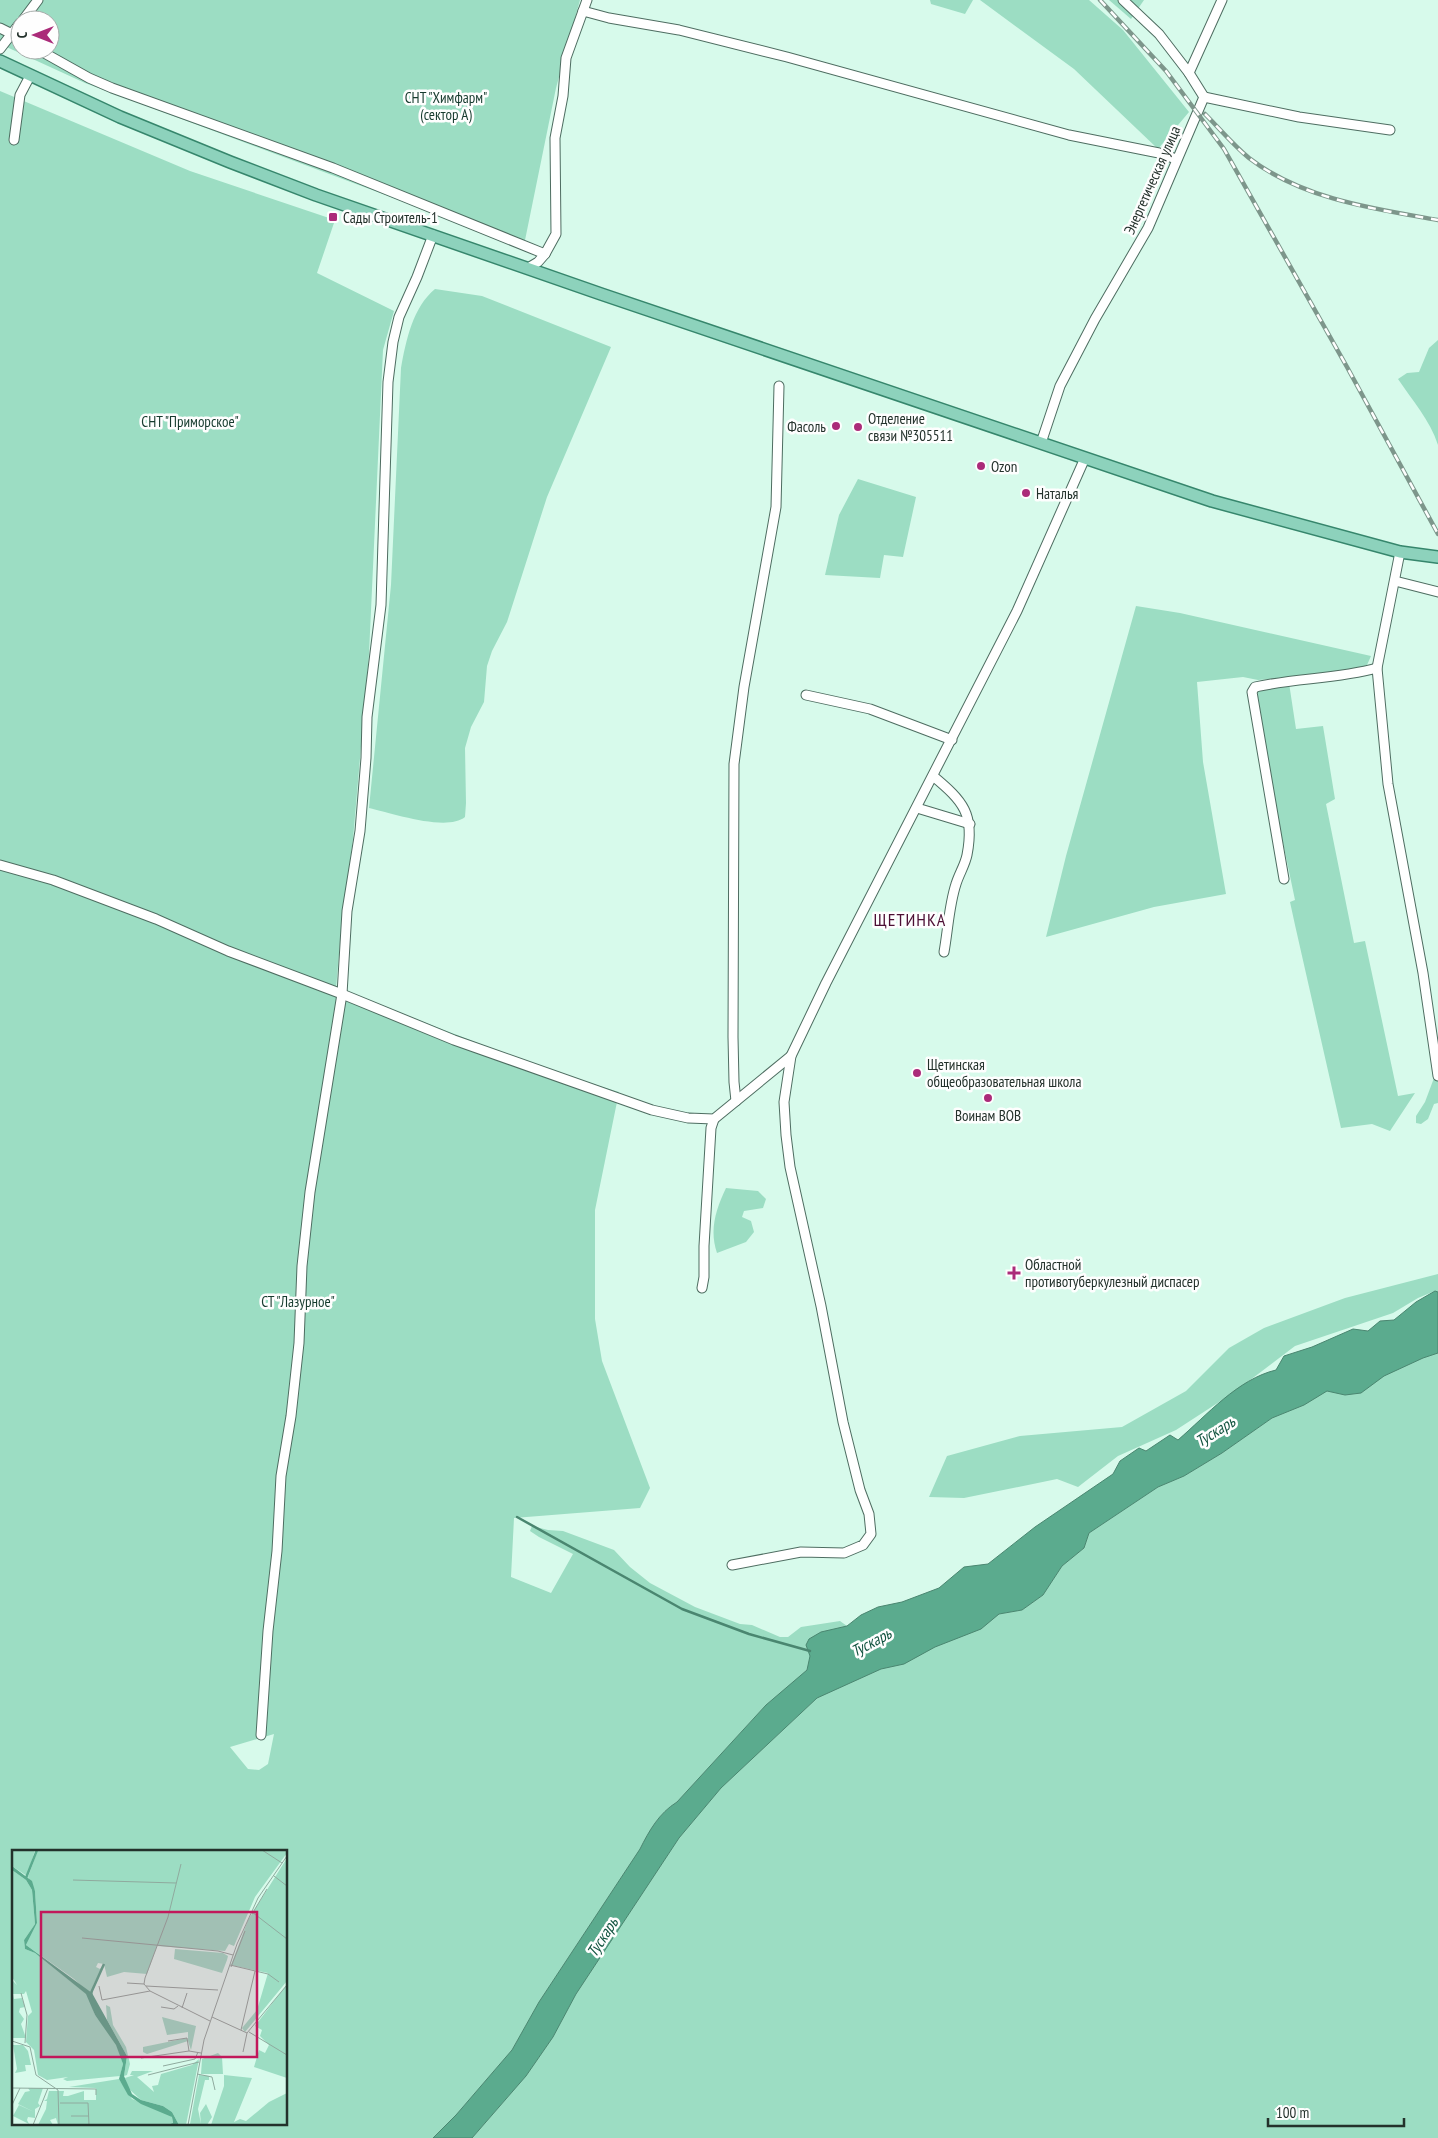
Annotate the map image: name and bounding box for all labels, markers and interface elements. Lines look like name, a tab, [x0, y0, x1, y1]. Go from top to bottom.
north arrow	[10, 10, 60, 60]
text: С	[13, 31, 31, 38]
park label: СНТ "Химфарм" (сектор А)	[405, 88, 487, 124]
street label: Энергетическая улица	[1120, 123, 1184, 237]
place label: Сады Строитель-1	[343, 208, 438, 227]
marker: Сады Строитель-1	[327, 211, 339, 223]
place label: Отделение связи №305511	[868, 409, 953, 445]
park label: СНТ "Приморское"	[141, 412, 239, 431]
place label: Фасоль	[787, 417, 826, 436]
marker: Фасоль	[830, 420, 842, 432]
marker: Отделение связи №305511	[852, 421, 864, 433]
place label: Ozon	[991, 457, 1017, 476]
marker: Ozon	[975, 460, 987, 472]
place label: Наталья	[1036, 484, 1079, 503]
marker: Наталья	[1020, 487, 1032, 499]
district label: ЩЕТИНКА	[874, 908, 946, 931]
place label: Щетинская общеобразовательная школа	[927, 1055, 1081, 1091]
marker: Щетинская общеобразовательная школа	[911, 1067, 923, 1079]
marker: Воинам ВОВ	[982, 1092, 994, 1104]
place label: Воинам ВОВ	[955, 1106, 1021, 1125]
place label: Областной противотуберкулезный диспасер	[1025, 1255, 1200, 1291]
marker: Областной противотуберкулезный диспасер	[1007, 1266, 1021, 1280]
park label: СТ "Лазурное"	[261, 1292, 335, 1311]
water label: Тускарь	[1192, 1411, 1239, 1451]
water label: Тускарь	[847, 1623, 895, 1661]
inset map	[12, 1850, 288, 2126]
water label: Тускарь	[582, 1913, 623, 1960]
scale bar	[1268, 2096, 1404, 2128]
text: 100 m	[1276, 2103, 1309, 2122]

